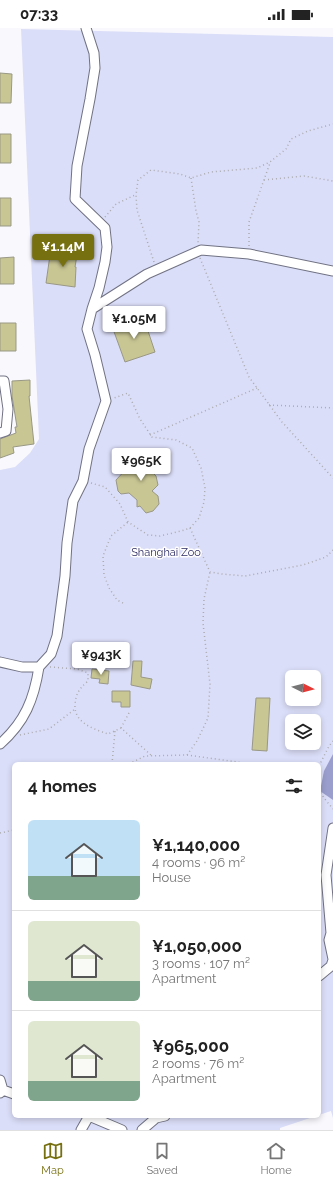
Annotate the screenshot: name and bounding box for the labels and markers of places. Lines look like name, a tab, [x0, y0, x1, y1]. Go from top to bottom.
pin: ¥1.14M	[30, 234, 96, 268]
pin: ¥1.05M	[101, 306, 167, 340]
pin: ¥965K	[113, 448, 169, 482]
pin: ¥943K	[73, 642, 129, 676]

